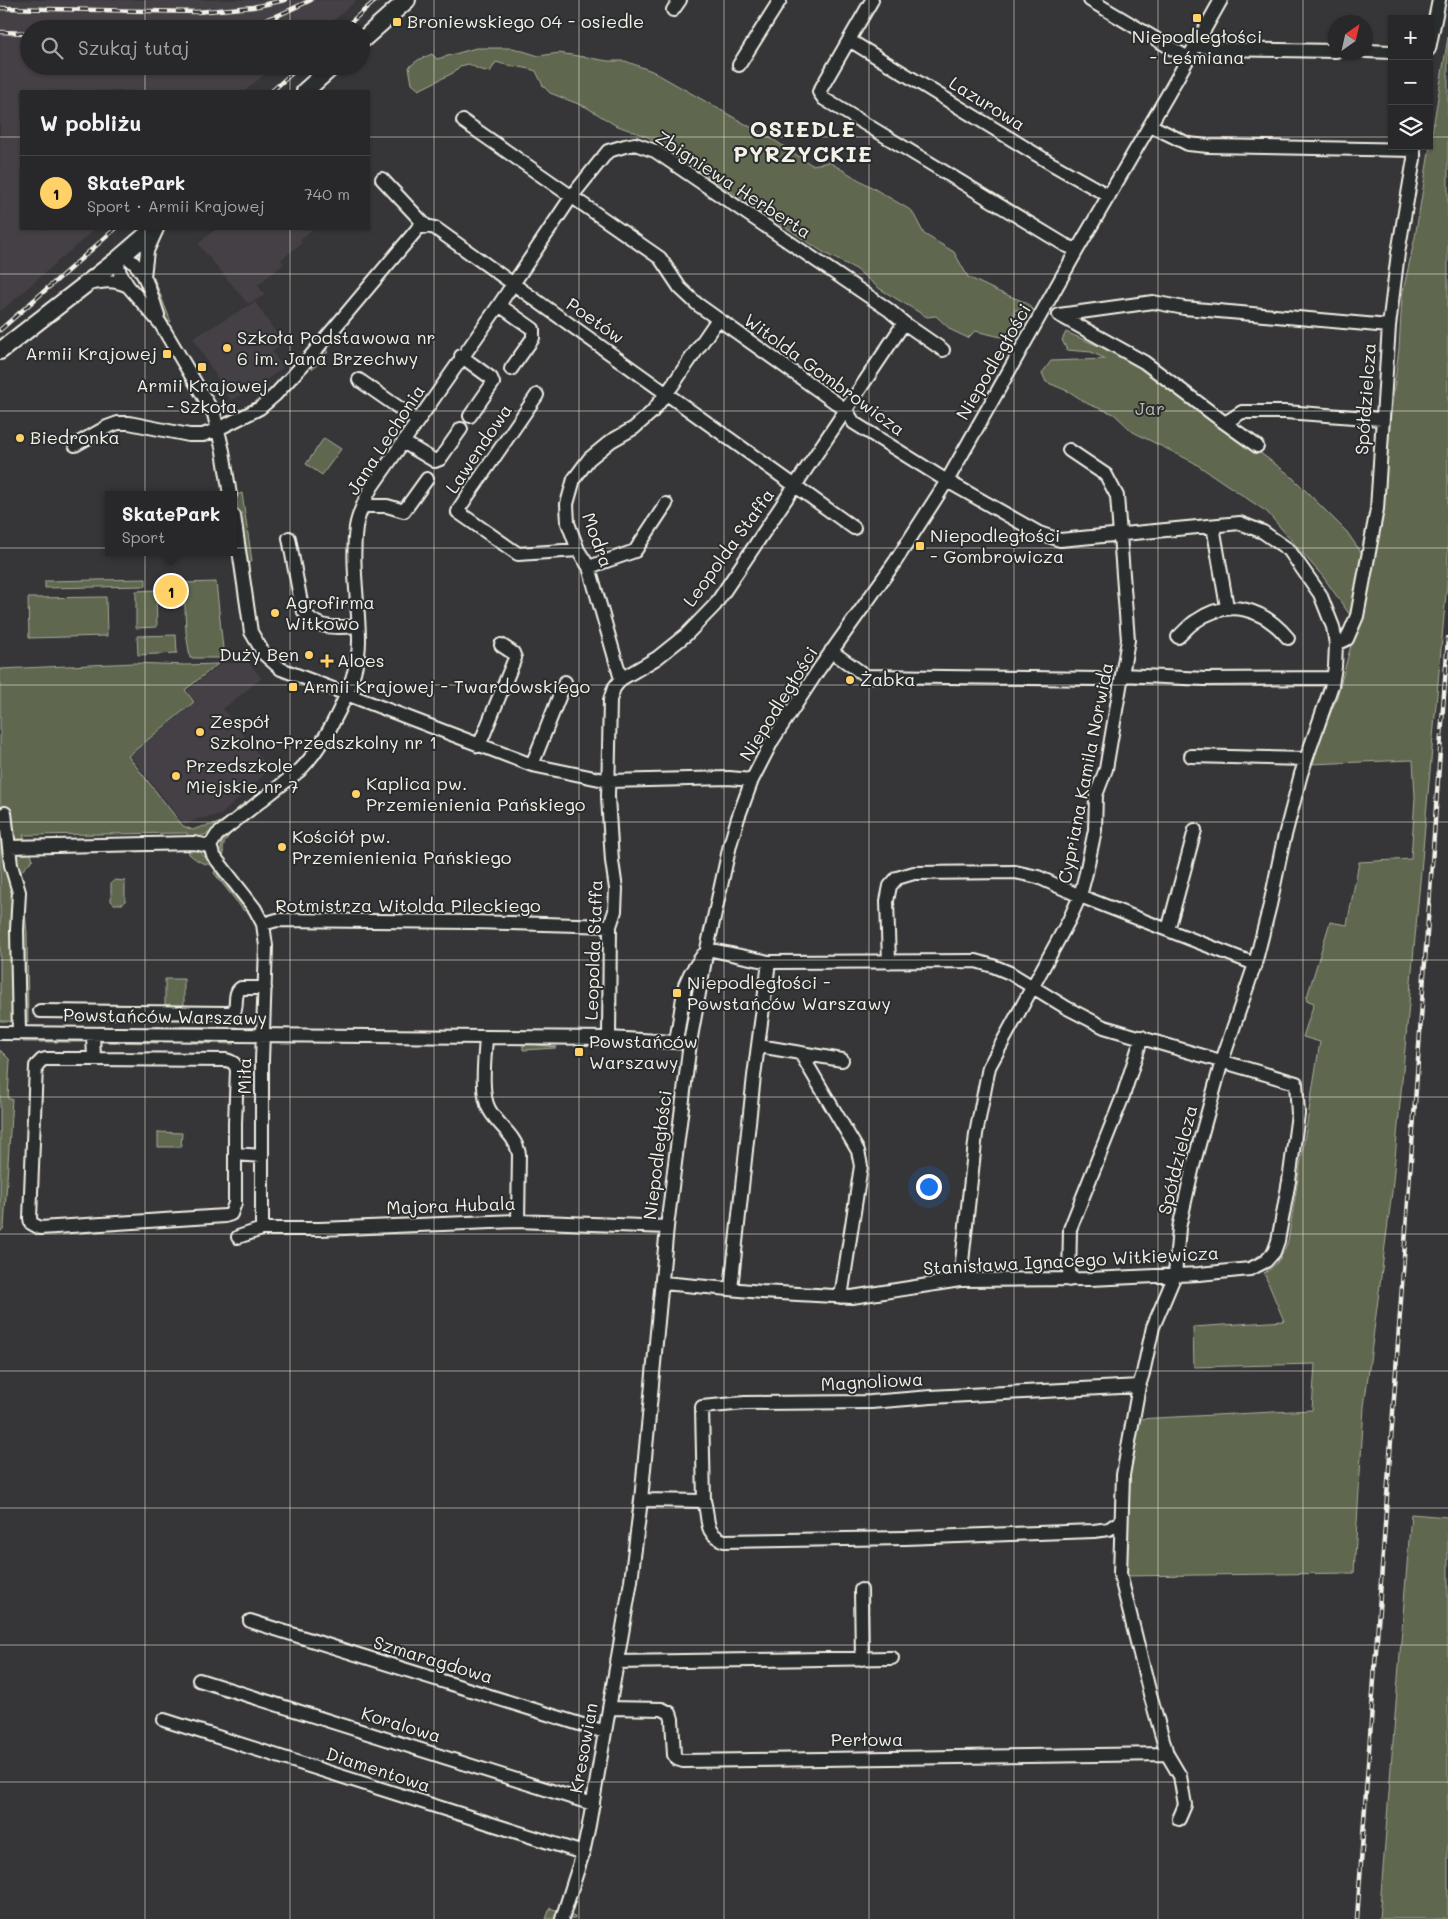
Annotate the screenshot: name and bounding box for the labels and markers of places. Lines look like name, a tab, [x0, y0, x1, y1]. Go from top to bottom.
place label: Broniewskiego 04 - osiedle	[407, 9, 644, 33]
marker: Niepodległości - Leśmiana	[1191, 12, 1203, 24]
marker: Broniewskiego 04 - osiedle	[391, 16, 403, 28]
place label: Niepodległości - Leśmiana	[1132, 24, 1262, 69]
place label: Szkoła Podstawowa nr 6 im. Jana Brzechwy	[237, 325, 436, 370]
place label: Armii Krajowej	[25, 341, 157, 365]
marker: Szkoła Podstawowa nr 6 im. Jana Brzechwy	[221, 342, 233, 354]
marker: Armii Krajowej	[161, 348, 173, 360]
marker: Armii Krajowej - Szkoła	[196, 361, 208, 373]
place label: Armii Krajowej - Szkoła	[136, 373, 268, 418]
place label: Biedronka	[30, 425, 120, 449]
marker: Biedronka	[14, 432, 26, 444]
place label: Niepodległości - Gombrowicza	[930, 523, 1064, 568]
marker: Niepodległości - Gombrowicza	[914, 540, 926, 552]
pin: 1	[155, 572, 187, 610]
place label: Agrofirma Witkowo	[285, 590, 375, 635]
marker: Agrofirma Witkowo	[269, 607, 281, 619]
place label: Duży Ben	[219, 642, 299, 666]
place label: Aloes	[337, 648, 385, 672]
marker: Duży Ben	[303, 649, 315, 661]
marker: Aloes	[321, 655, 333, 667]
place label: Żabka	[860, 667, 916, 691]
place label: Armii Krajowej - Twardowskiego	[303, 674, 590, 698]
marker: Żabka	[844, 674, 856, 686]
marker: Armii Krajowej - Twardowskiego	[287, 681, 299, 693]
place label: Zespół Szkolno-Przedszkolny nr 1	[210, 709, 437, 754]
marker: Zespół Szkolno-Przedszkolny nr 1	[194, 726, 206, 738]
place label: Przedszkole Miejskie nr 7	[186, 753, 299, 798]
marker: Przedszkole Miejskie nr 7	[170, 770, 182, 782]
place label: Kaplica pw. Przemienienia Pańskiego	[366, 771, 586, 816]
marker: Kaplica pw. Przemienienia Pańskiego	[350, 788, 362, 800]
place label: Kościół pw. Przemienienia Pańskiego	[292, 824, 512, 869]
marker: Kościół pw. Przemienienia Pańskiego	[276, 841, 288, 853]
place label: Niepodległości - Powstańców Warszawy	[687, 970, 891, 1015]
marker: Niepodległości - Powstańców Warszawy	[671, 987, 683, 999]
place label: Powstańców Warszawy	[589, 1029, 698, 1074]
marker: Powstańców Warszawy	[573, 1046, 585, 1058]

